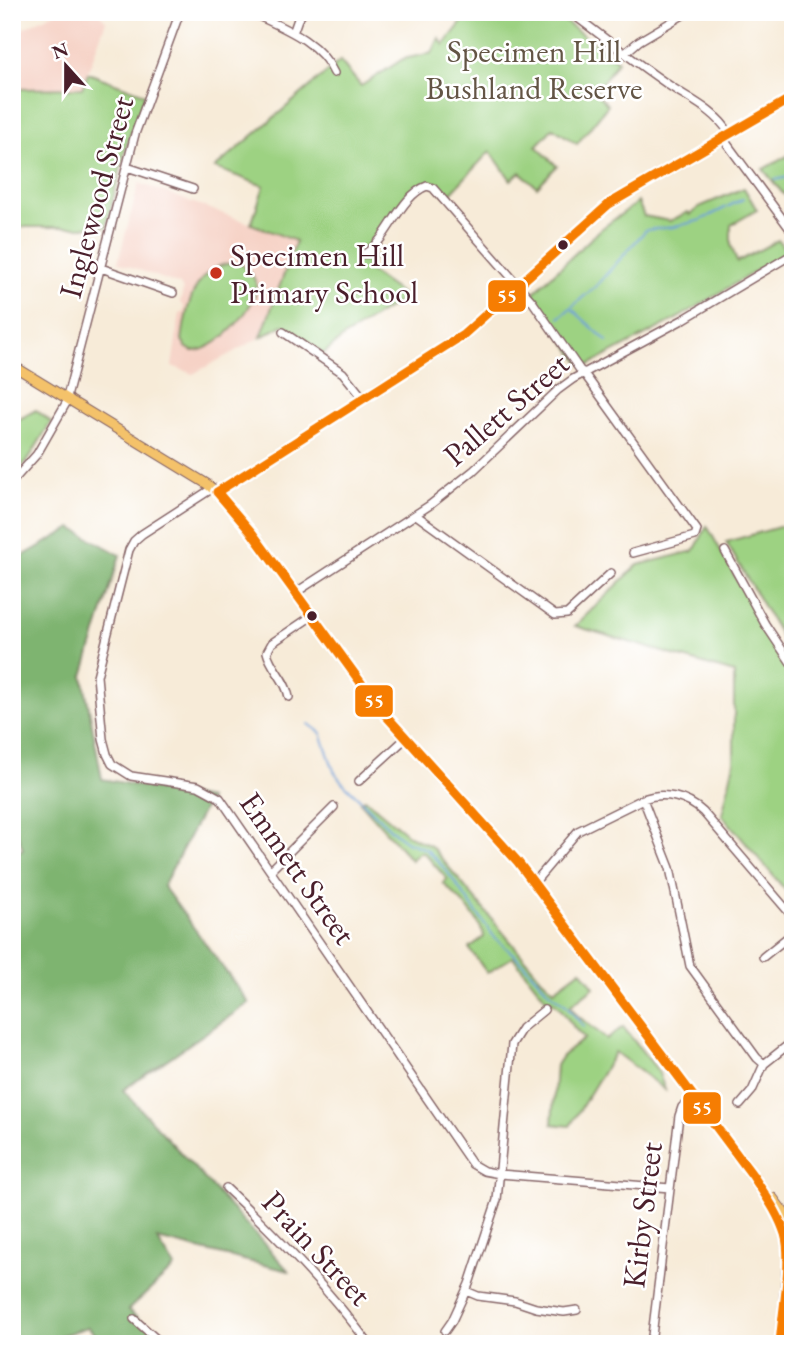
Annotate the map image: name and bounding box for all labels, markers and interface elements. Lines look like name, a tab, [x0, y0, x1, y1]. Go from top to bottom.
park label: Specimen Hill Bushland Reserve	[426, 30, 642, 109]
north arrow	[32, 32, 102, 102]
text: N	[48, 36, 72, 65]
street label: Inglewood Street	[49, 91, 143, 303]
place label: Specimen Hill Primary School	[230, 234, 419, 313]
unlabelled marker	[556, 238, 570, 252]
marker: Specimen Hill Primary School	[208, 265, 224, 281]
line badge: 55	[487, 279, 527, 313]
text: 55	[497, 284, 517, 309]
street label: Pallett Street	[434, 343, 578, 475]
unlabelled marker	[305, 609, 319, 623]
line badge: 55	[354, 684, 394, 718]
text: 55	[364, 689, 384, 714]
street label: Emmett Street	[230, 783, 366, 953]
line badge: 55	[682, 1091, 722, 1125]
text: 55	[692, 1096, 712, 1121]
street label: Kirby Street	[612, 1140, 672, 1290]
street label: Prain Street	[253, 1182, 381, 1314]

